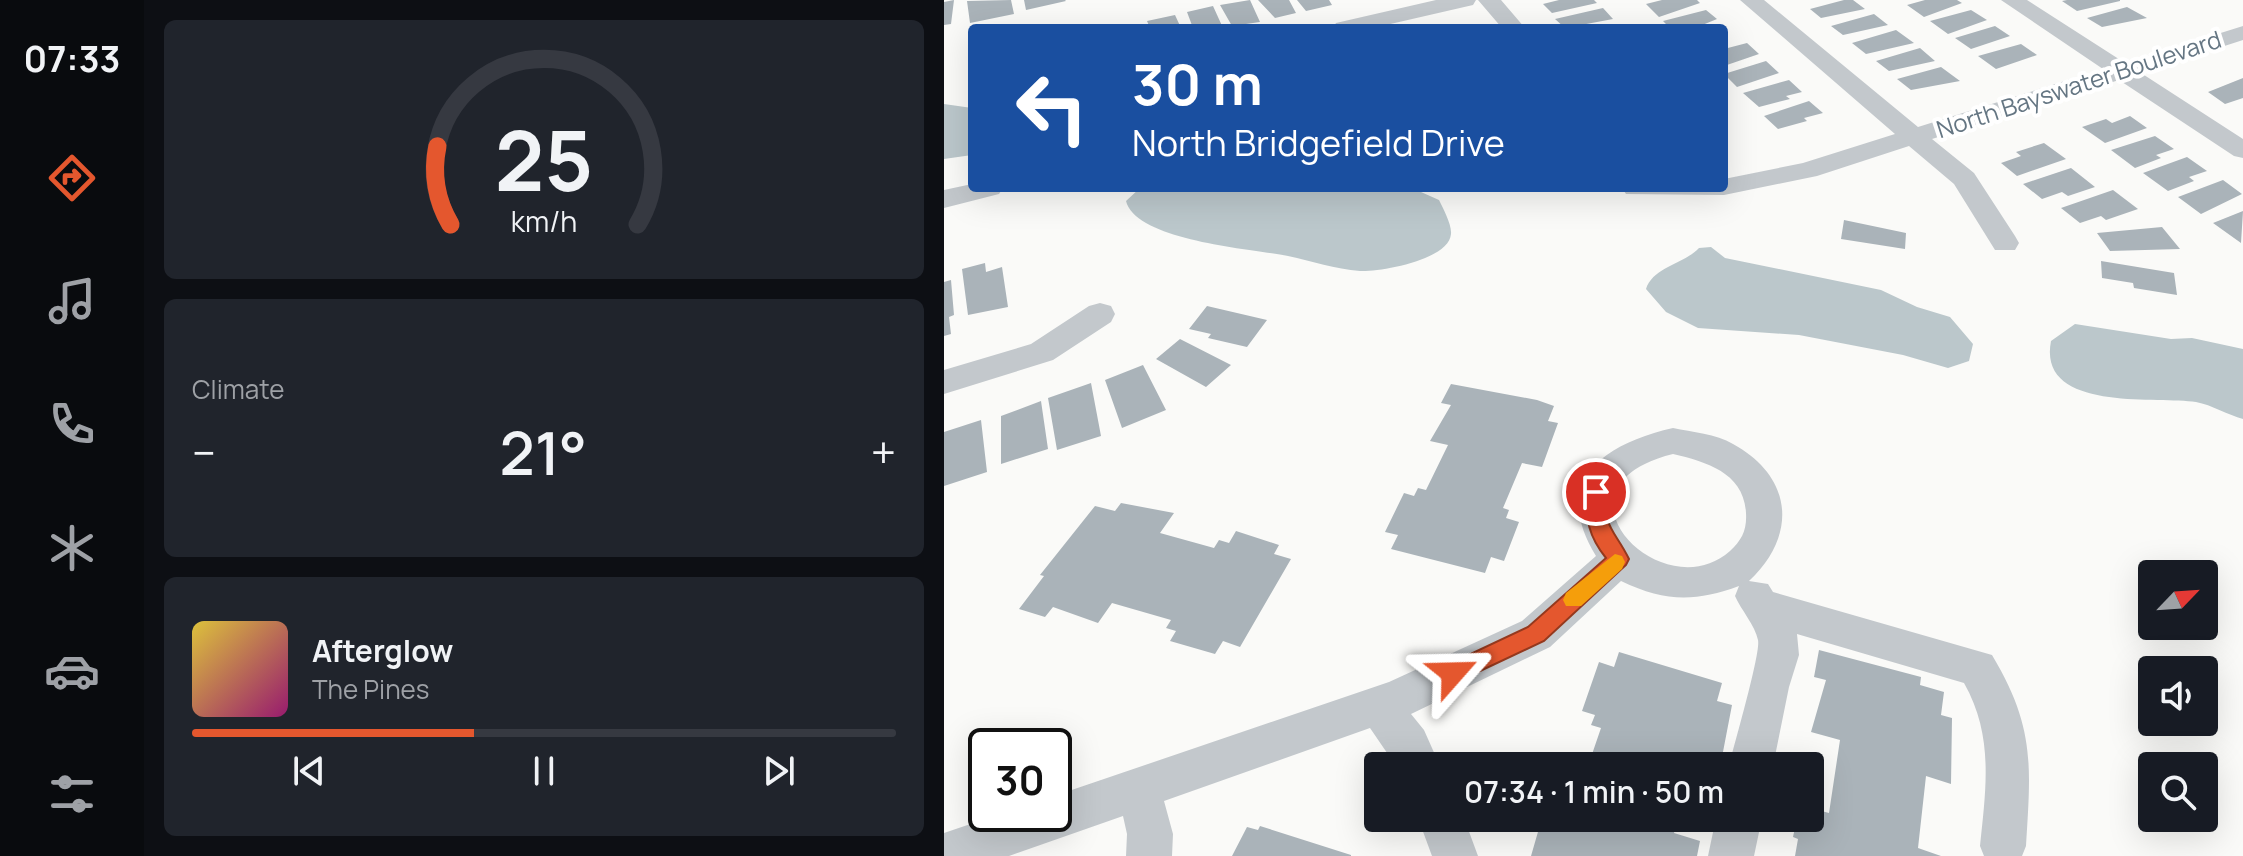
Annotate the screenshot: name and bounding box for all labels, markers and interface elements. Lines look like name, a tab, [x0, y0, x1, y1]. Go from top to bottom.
street label: North Bayswater Boulevard	[1932, 22, 2225, 145]
text: 07:33	[23, 34, 121, 83]
text: 30 m	[1132, 45, 1263, 122]
icon: left	[1000, 56, 1104, 160]
text: 25	[495, 102, 593, 216]
text: North Bridgefield Drive	[1132, 118, 1505, 167]
icon: directions	[44, 150, 100, 206]
text: km/h	[511, 203, 577, 242]
icon: music	[44, 273, 100, 329]
text: Climate	[192, 371, 284, 407]
icon: phone	[44, 396, 100, 452]
text: 21°	[499, 411, 587, 493]
text: −	[192, 422, 216, 482]
text: +	[871, 422, 896, 482]
pin	[1562, 458, 1630, 526]
icon: arrive	[1574, 470, 1618, 514]
icon: climate	[44, 520, 100, 576]
north arrow	[2138, 560, 2218, 640]
map controls	[2138, 560, 2218, 832]
text: Afterglow	[312, 630, 453, 671]
position arrow	[1411, 631, 1495, 715]
icon: car	[44, 643, 100, 699]
button: sound	[2138, 656, 2218, 736]
text: The Pines	[312, 671, 429, 707]
speed limit sign: 30	[968, 728, 1072, 832]
icon: previous	[287, 749, 331, 793]
icon: pause	[522, 749, 566, 793]
icon: next	[757, 749, 801, 793]
button: search	[2138, 752, 2218, 832]
icon: filters	[44, 766, 100, 822]
text: 07:34 · 1 min · 50 m	[1464, 771, 1724, 812]

